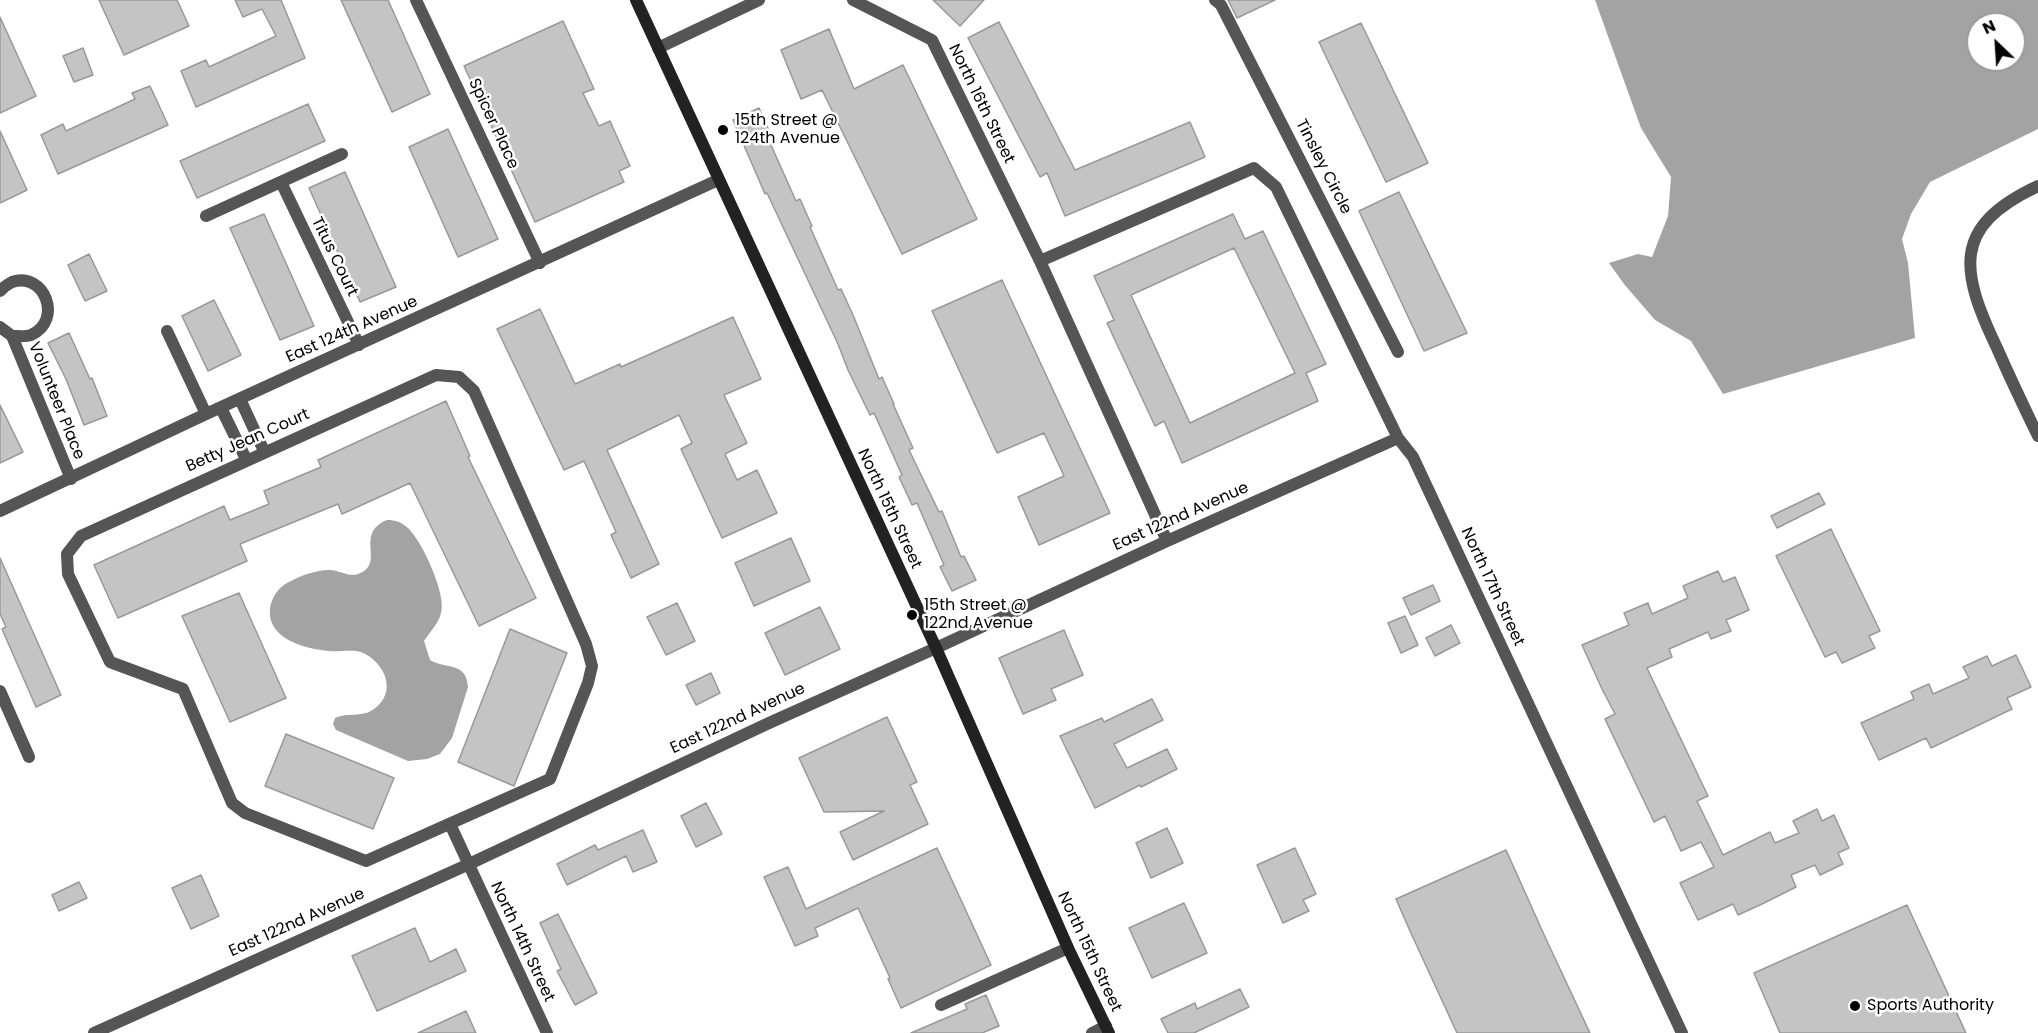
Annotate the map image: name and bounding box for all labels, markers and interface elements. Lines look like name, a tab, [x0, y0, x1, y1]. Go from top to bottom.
north arrow	[1966, 12, 2026, 72]
text: N	[1979, 14, 1999, 40]
street label: North 16th Street	[944, 41, 1018, 167]
street label: Spicer Place	[464, 76, 522, 172]
place label: 15th Street @ 124th Avenue	[735, 111, 840, 149]
street label: Tinsley Circle	[1291, 116, 1355, 218]
marker: 15th Street @ 124th Avenue	[716, 123, 730, 137]
street label: Titus Court	[307, 214, 361, 300]
street label: East 124th Avenue	[283, 292, 421, 368]
street label: Volunteer Place	[24, 339, 88, 463]
street label: Betty Jean Court	[183, 405, 313, 477]
street label: North 15th Street	[853, 446, 925, 572]
street label: East 122nd Avenue	[1110, 478, 1252, 556]
street label: North 17th Street	[1456, 525, 1528, 649]
place label: 15th Street @ 122nd Avenue	[924, 596, 1033, 634]
marker: 15th Street @ 122nd Avenue	[905, 608, 919, 622]
street label: East 122nd Avenue	[668, 679, 808, 759]
street label: North 14th Street	[486, 879, 558, 1005]
street label: East 122nd Avenue	[226, 884, 368, 962]
street label: North 15th Street	[1053, 889, 1125, 1015]
place label: Sports Authority	[1867, 996, 1994, 1016]
marker: Sports Authority	[1848, 999, 1862, 1013]

